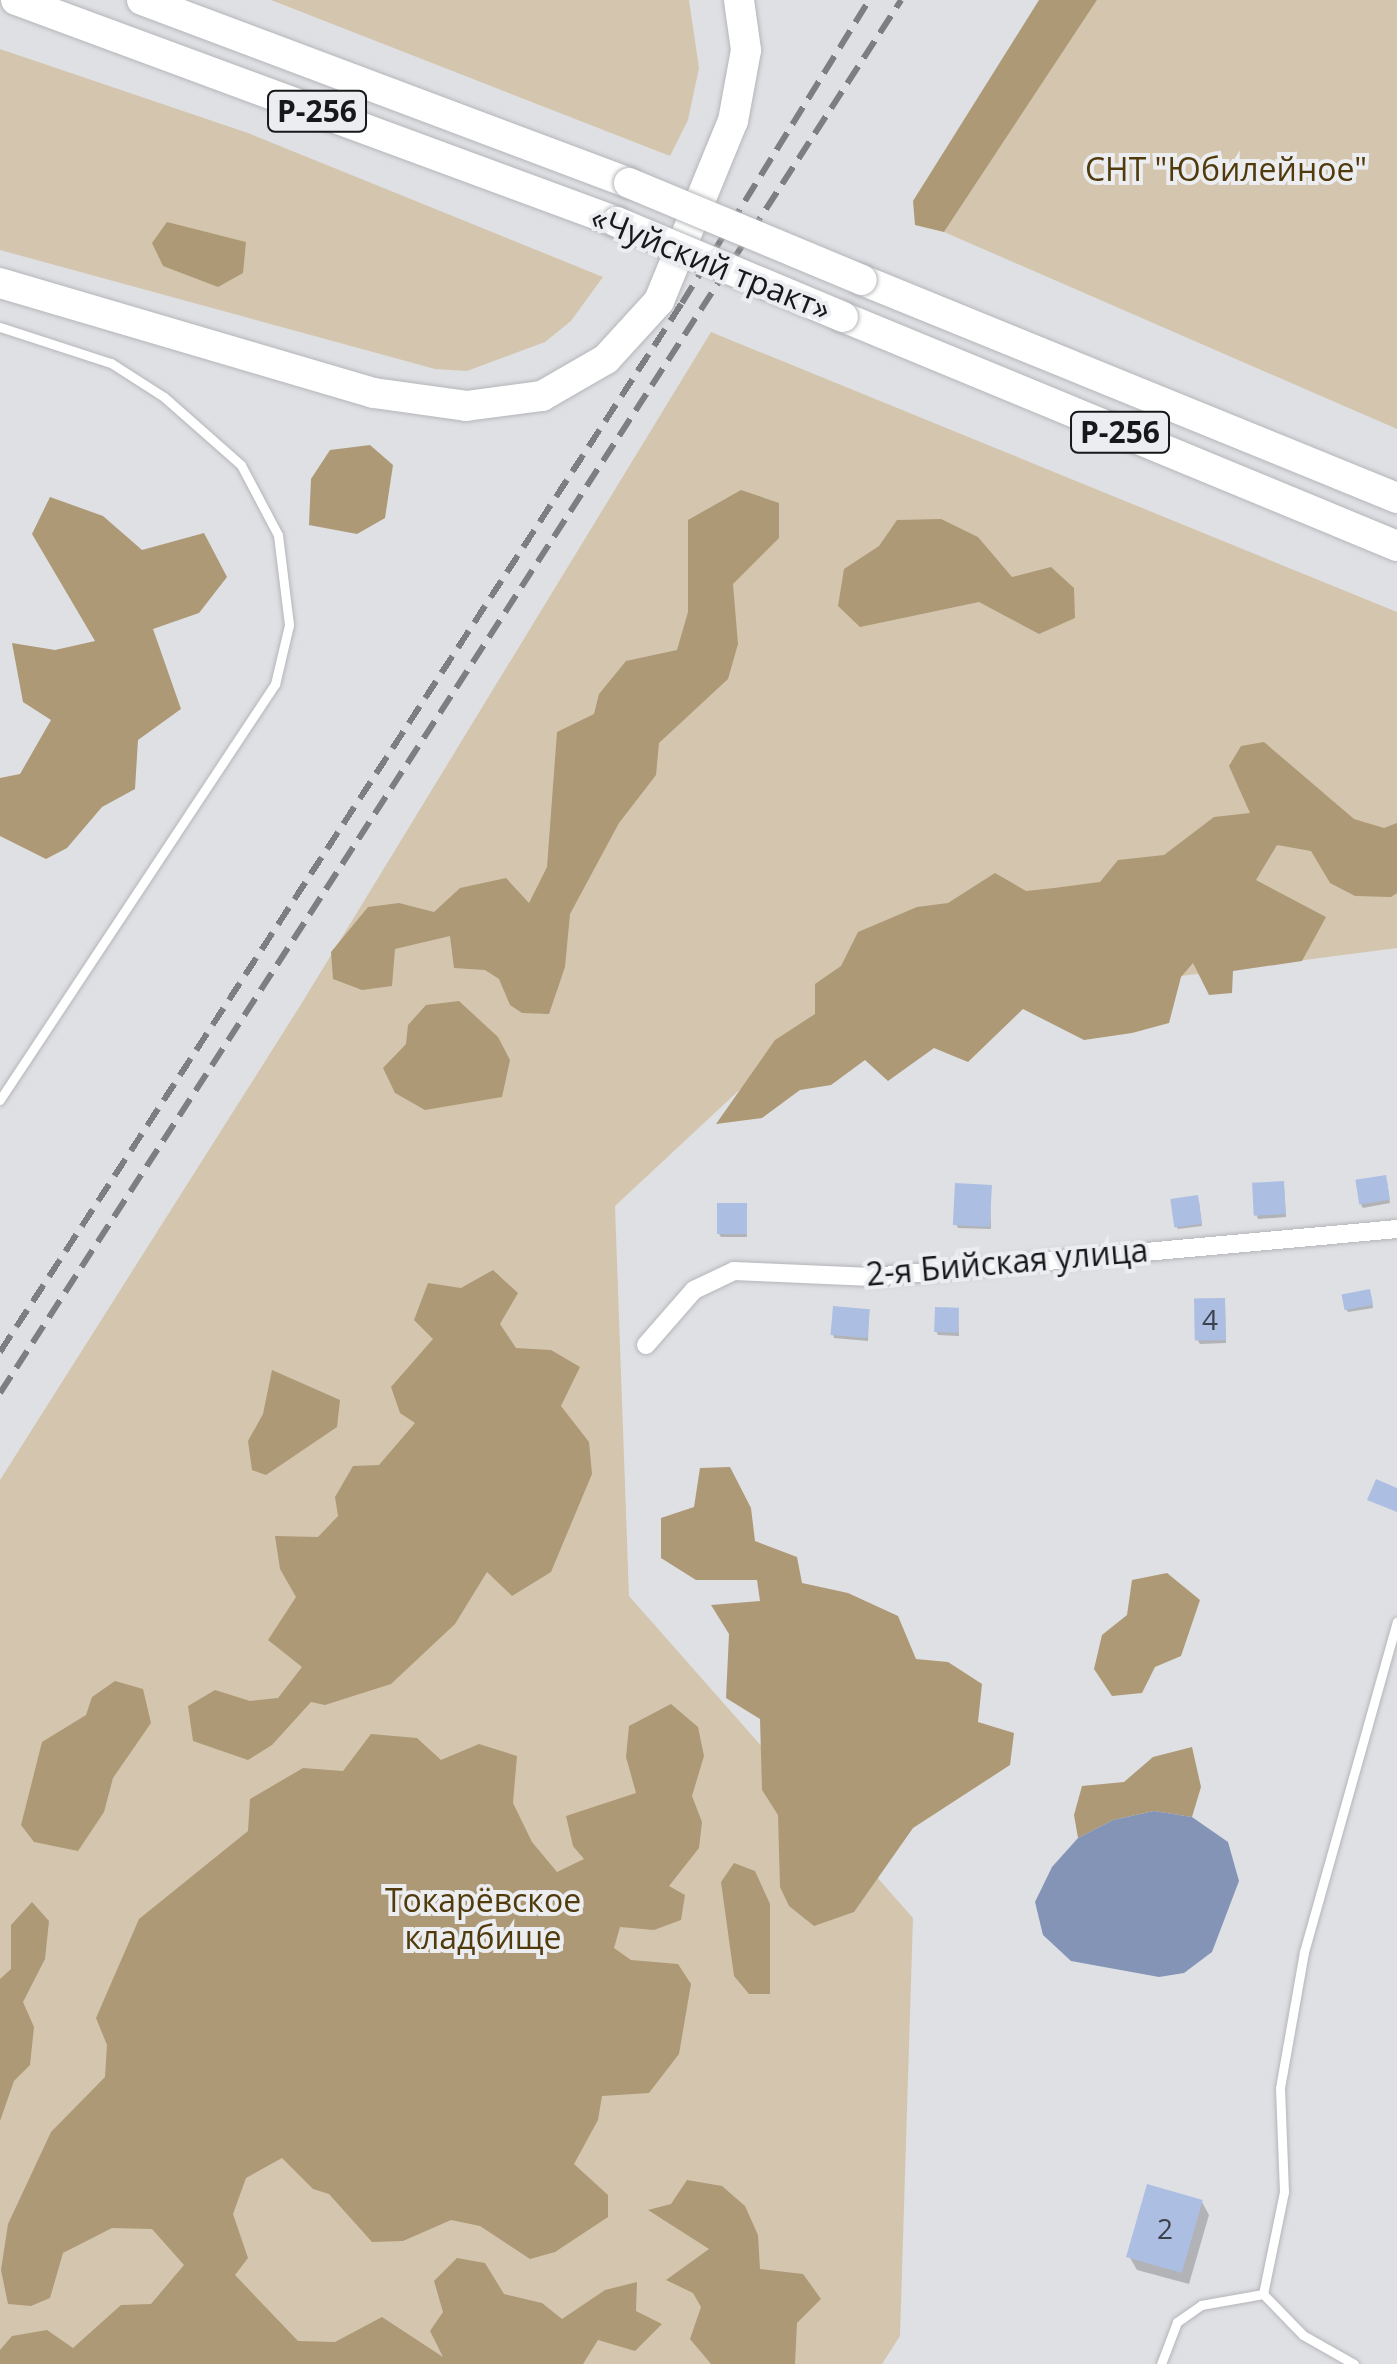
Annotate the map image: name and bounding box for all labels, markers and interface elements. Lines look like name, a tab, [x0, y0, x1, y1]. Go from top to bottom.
road number: Р-256	[267, 86, 367, 136]
park label: СНТ "Юбилейное"	[1085, 150, 1367, 188]
street label: «Чуйский тракт»	[586, 197, 836, 329]
road number: Р-256	[1070, 407, 1170, 457]
street label: 2-я Бийская улица	[864, 1231, 1150, 1293]
house number: 4	[1202, 1302, 1218, 1336]
park label: Токарёвское кладбище	[385, 1882, 581, 1957]
house number: 2	[1157, 2211, 1173, 2245]

